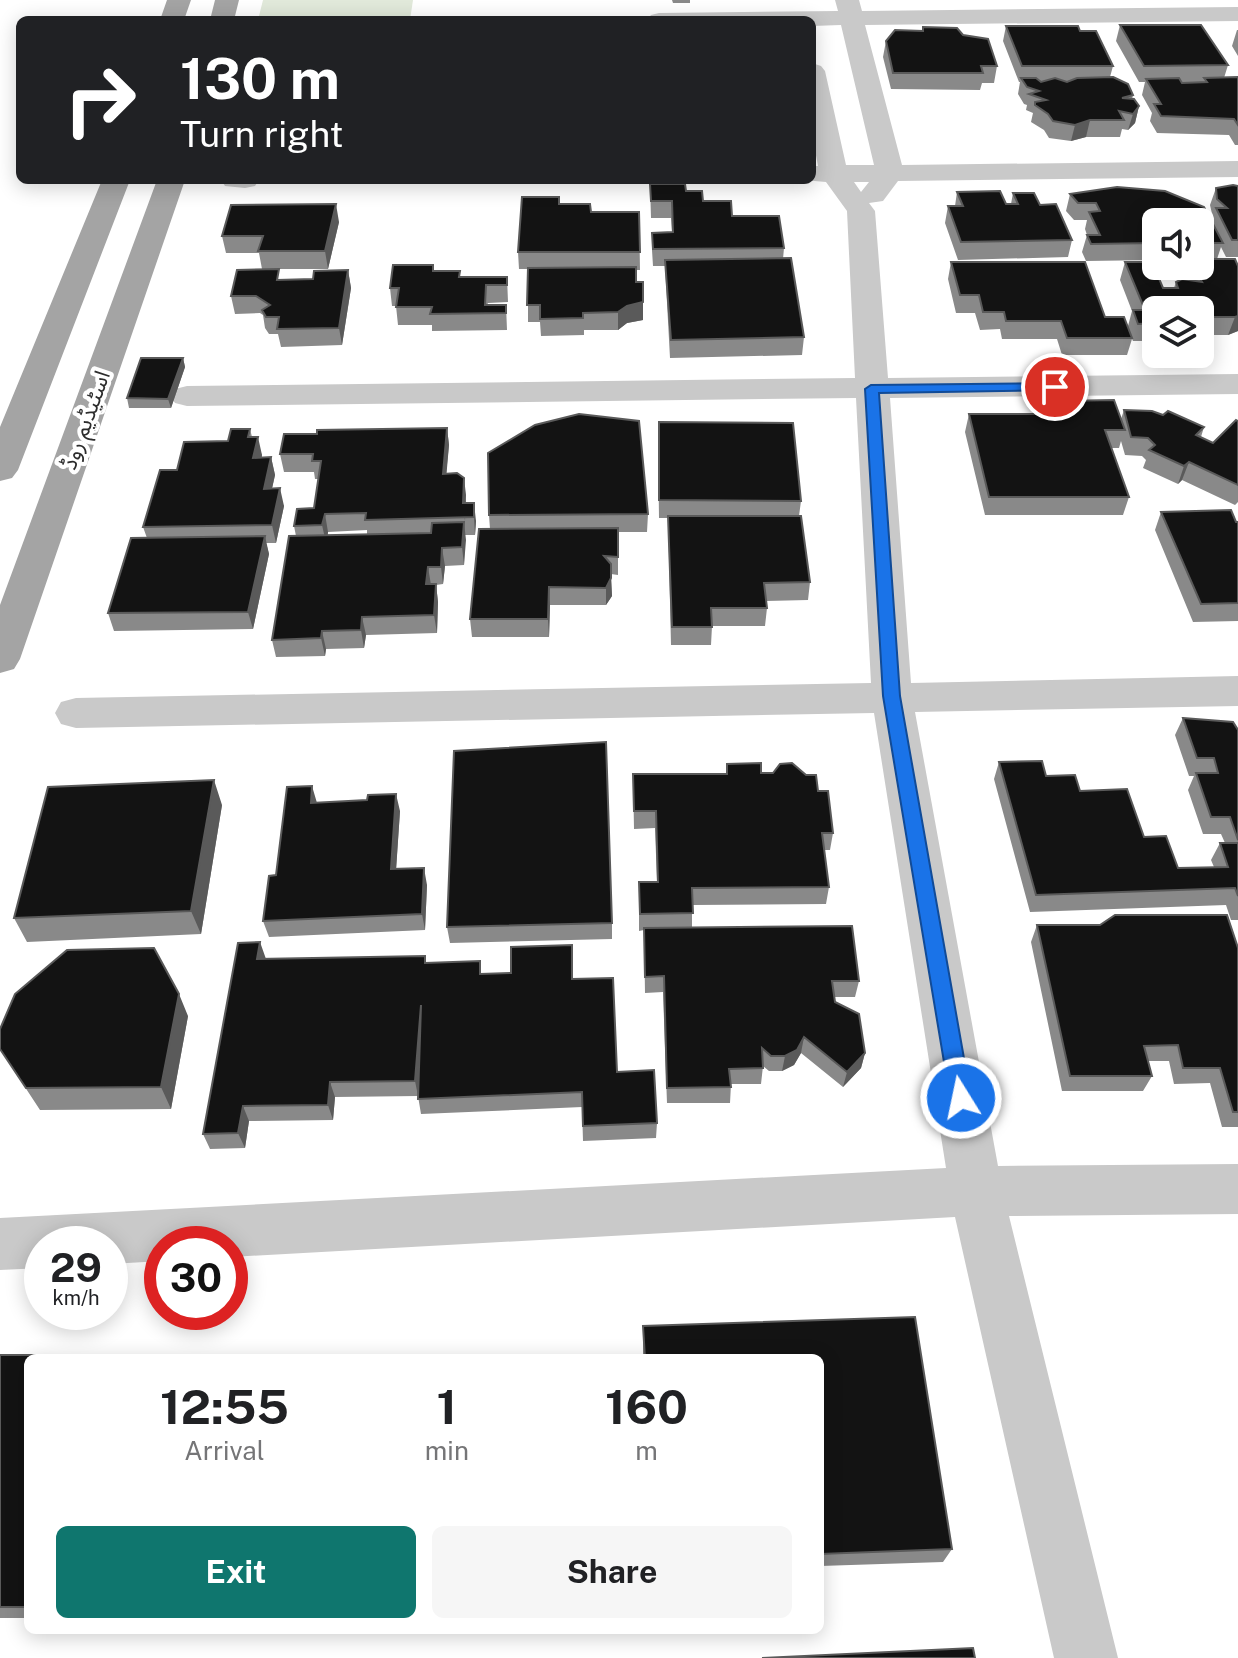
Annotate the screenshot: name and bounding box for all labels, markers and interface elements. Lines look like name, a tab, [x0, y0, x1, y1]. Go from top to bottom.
text: 130 m	[180, 46, 340, 112]
icon: right	[48, 48, 152, 152]
text: Turn right	[180, 113, 343, 155]
map controls	[1142, 208, 1214, 368]
button: sound	[1142, 208, 1214, 280]
button: layers	[1142, 296, 1214, 368]
pin	[1021, 353, 1089, 421]
icon: arrive	[1033, 365, 1077, 409]
street label: اسٹیڈیم روڈ	[55, 367, 119, 474]
position arrow	[919, 1056, 1003, 1140]
speed limit sign: 30	[144, 1226, 248, 1330]
text: 29	[50, 1244, 102, 1291]
text: km/h	[52, 1286, 100, 1310]
text: 12:55	[160, 1378, 289, 1435]
text: 1	[437, 1378, 457, 1435]
text: 160	[605, 1378, 688, 1435]
text: Arrival	[184, 1435, 265, 1466]
text: min	[425, 1435, 469, 1466]
text: m	[635, 1435, 658, 1466]
button: Exit	[56, 1526, 416, 1618]
button: Share	[432, 1526, 792, 1618]

